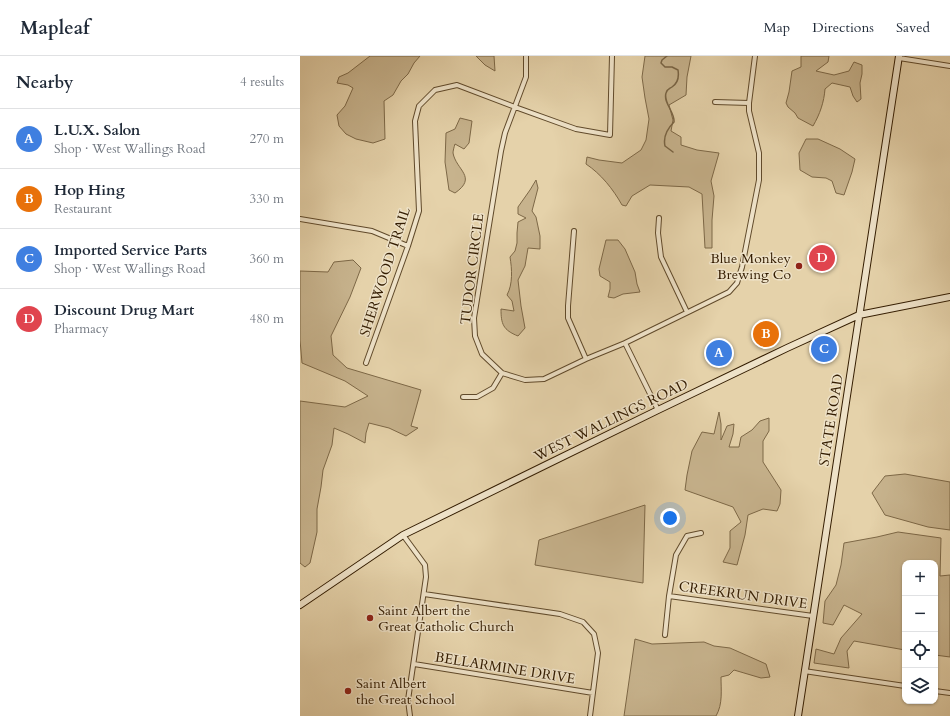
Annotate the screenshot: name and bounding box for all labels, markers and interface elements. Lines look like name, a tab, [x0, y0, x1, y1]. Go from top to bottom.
text: Mapleaf	[20, 15, 90, 41]
text: Map	[764, 18, 790, 37]
text: Directions	[812, 18, 874, 37]
text: Saved	[896, 18, 930, 37]
text: Nearby	[16, 71, 73, 94]
text: 4 results	[240, 73, 284, 91]
text: L.U.X. Salon	[54, 120, 140, 140]
text: A	[24, 130, 34, 148]
text: 270 m	[250, 130, 284, 148]
text: Shop · West Wallings Road	[54, 140, 205, 158]
text: Hop Hing	[54, 180, 125, 200]
text: B	[24, 190, 34, 208]
text: 330 m	[250, 190, 284, 208]
text: Restaurant	[54, 200, 112, 218]
street label: SHERWOOD TRAIL	[355, 204, 415, 339]
street label: TUDOR CIRCLE	[456, 212, 488, 326]
text: Imported Service Parts	[54, 240, 207, 260]
pin: D	[809, 243, 835, 273]
place label: Blue Monkey Brewing Co	[710, 249, 792, 284]
text: C	[24, 250, 34, 268]
text: 360 m	[250, 250, 284, 268]
text: Shop · West Wallings Road	[54, 260, 205, 278]
marker: Blue Monkey Brewing Co	[794, 261, 804, 271]
text: Discount Drug Mart	[54, 300, 194, 320]
text: D	[23, 310, 35, 328]
text: 480 m	[250, 310, 284, 328]
pin: B	[753, 319, 779, 349]
text: Pharmacy	[54, 320, 109, 338]
pin: C	[811, 334, 837, 364]
pin: A	[706, 338, 732, 368]
street label: STATE ROAD	[814, 373, 848, 467]
street label: WEST WALLINGS ROAD	[530, 374, 691, 466]
your location	[660, 508, 680, 528]
map controls	[902, 560, 938, 704]
button: +	[902, 560, 938, 596]
street label: CREEKRUN DRIVE	[677, 577, 809, 613]
button: −	[902, 596, 938, 632]
place label: Saint Albert the Great Catholic Church	[378, 601, 514, 636]
marker: Saint Albert the Great Catholic Church	[365, 613, 375, 623]
button: locate	[902, 632, 938, 668]
street label: BELLARMINE DRIVE	[433, 648, 577, 689]
button: layers	[902, 668, 938, 704]
place label: Saint Albert the Great School	[356, 674, 455, 709]
marker: Saint Albert the Great School	[343, 686, 353, 696]

